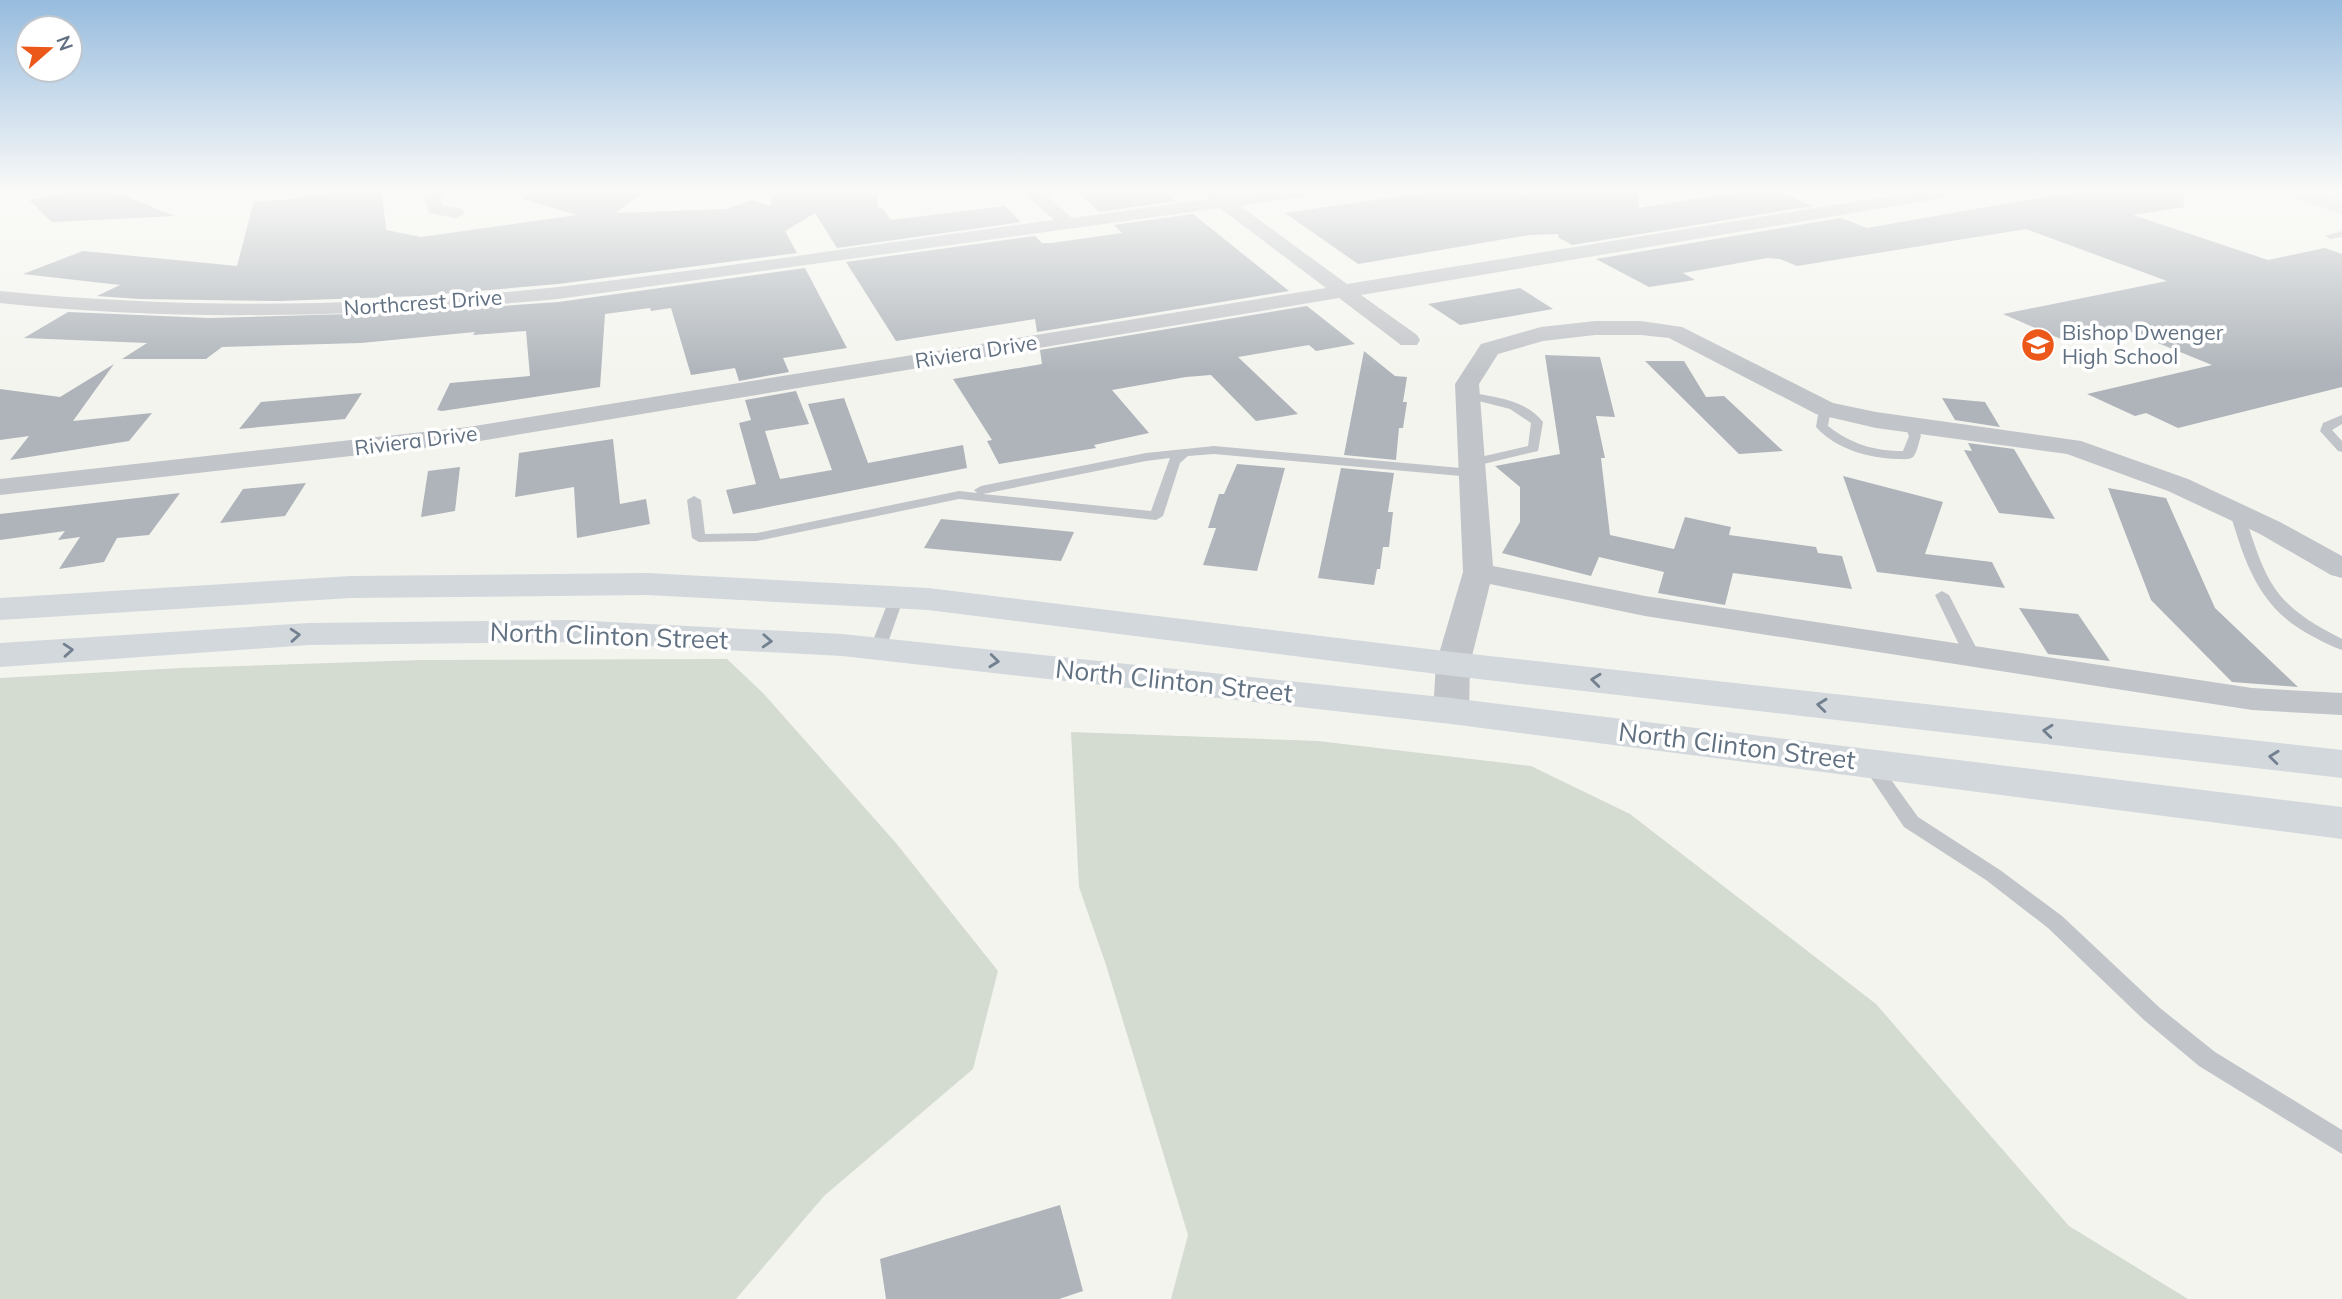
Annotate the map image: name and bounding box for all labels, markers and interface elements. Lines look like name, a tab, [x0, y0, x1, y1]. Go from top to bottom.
north arrow	[14, 14, 84, 84]
text: N	[51, 32, 79, 54]
street label: Northcrest Drive	[343, 283, 503, 321]
place label: Bishop Dwenger High School	[2062, 319, 2224, 369]
school or university icon: Bishop Dwenger High School	[2019, 326, 2057, 364]
street label: Riviera Drive	[913, 329, 1039, 374]
street label: Riviera Drive	[353, 420, 479, 460]
street label: North Clinton Street	[489, 615, 729, 656]
one-way arrow	[290, 628, 301, 643]
one-way arrow	[762, 633, 773, 648]
one-way arrow	[63, 643, 74, 658]
street label: North Clinton Street	[1054, 652, 1294, 709]
one-way arrow	[989, 653, 1000, 668]
one-way arrow	[1590, 672, 1602, 687]
one-way arrow	[1816, 698, 1828, 713]
street label: North Clinton Street	[1617, 715, 1858, 776]
one-way arrow	[2042, 724, 2053, 739]
one-way arrow	[2268, 749, 2280, 764]

